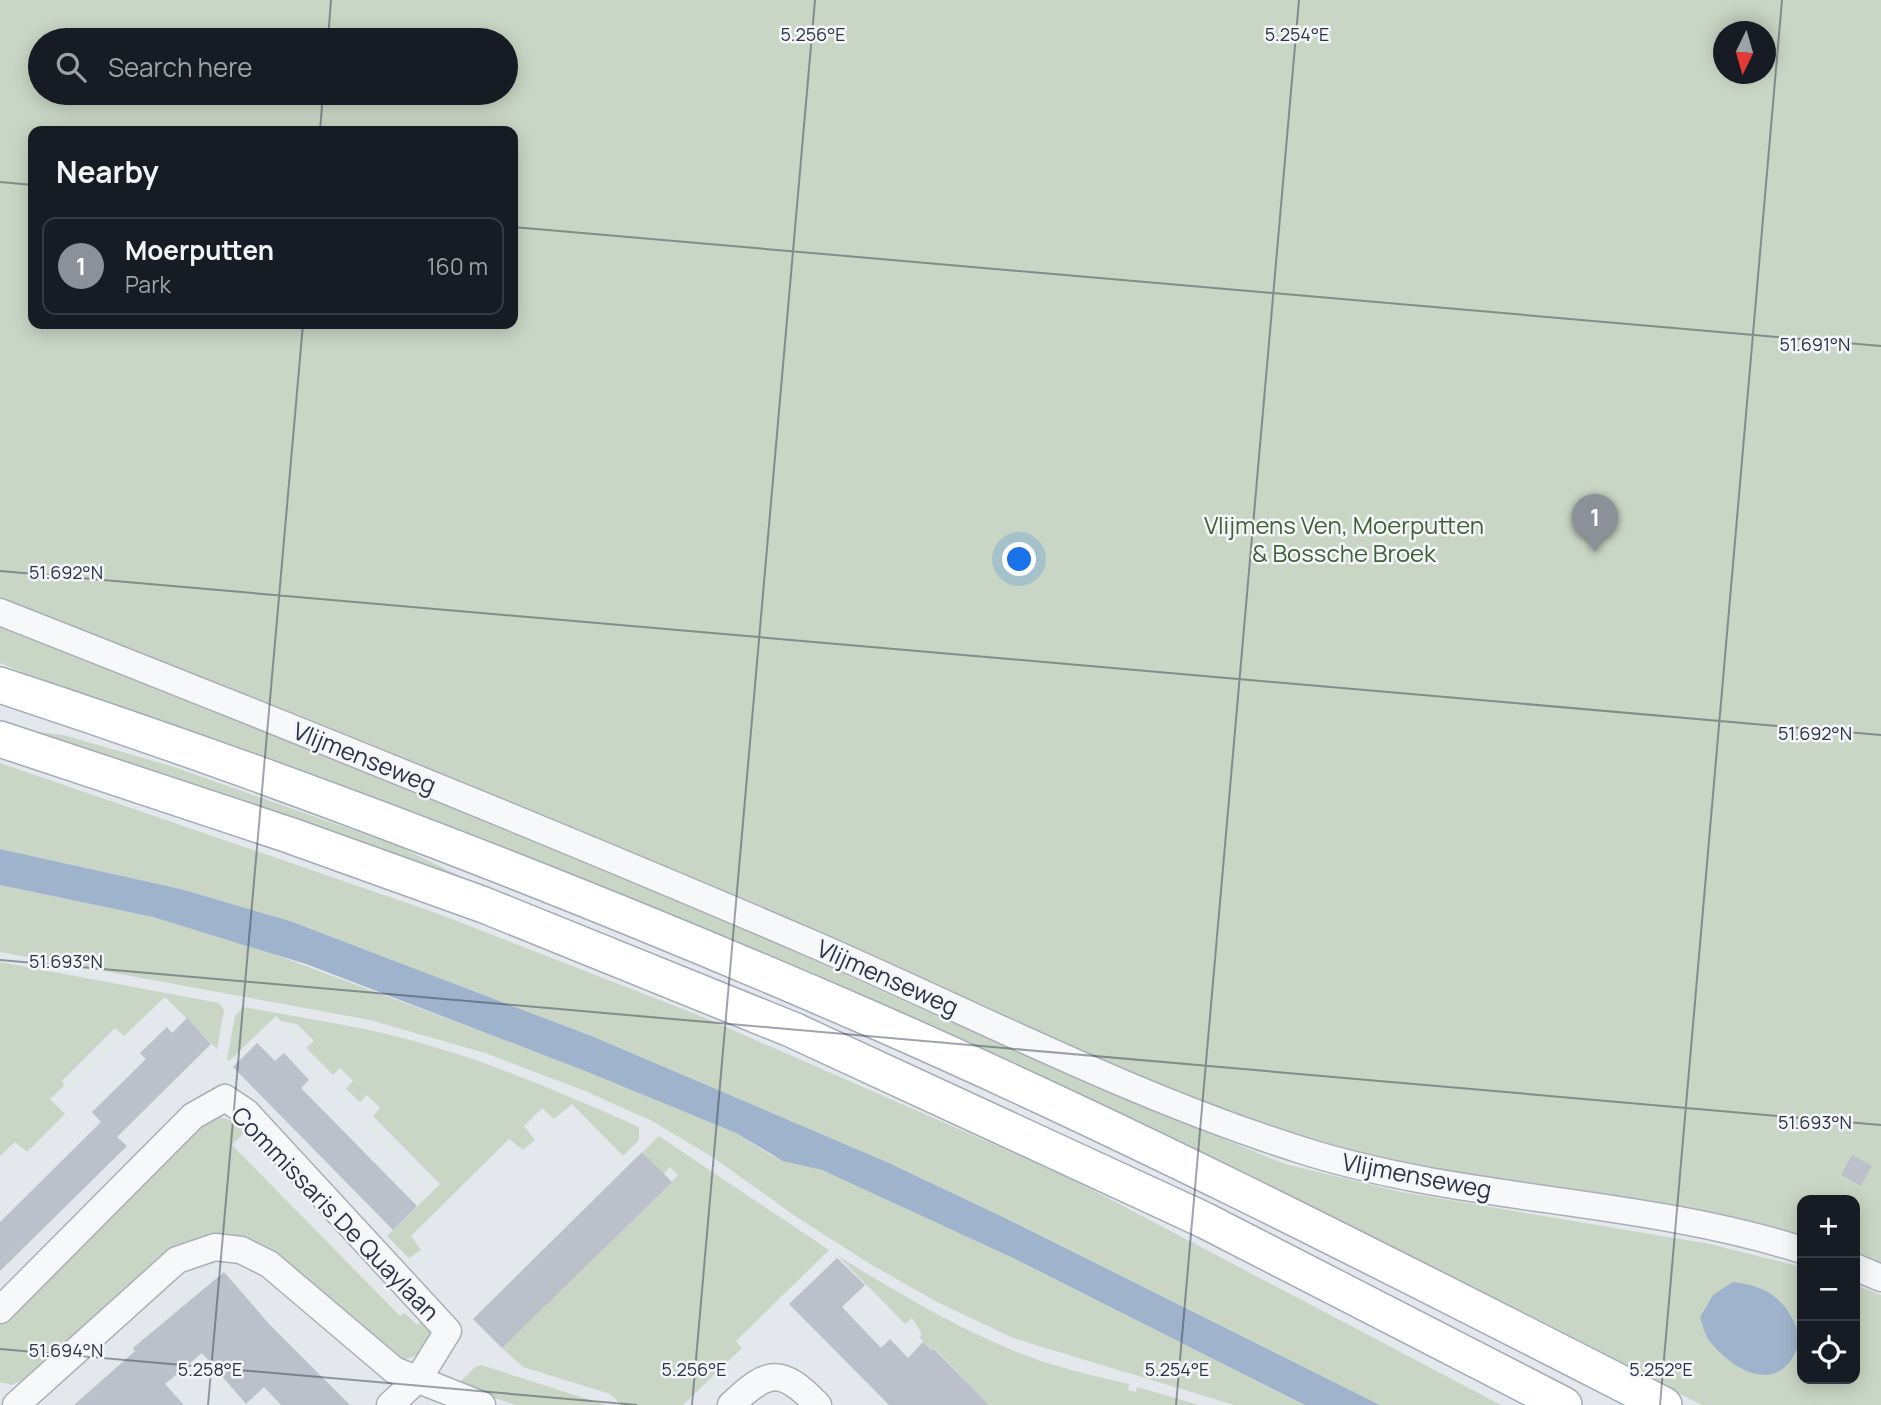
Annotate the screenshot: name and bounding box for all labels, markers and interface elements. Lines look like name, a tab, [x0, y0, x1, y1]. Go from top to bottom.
north arrow	[1713, 21, 1776, 84]
text: 5.256°E	[780, 22, 846, 46]
text: 5.254°E	[1265, 22, 1329, 46]
search box	[28, 28, 518, 105]
icon: search	[52, 48, 90, 86]
text: Search here	[108, 49, 253, 85]
text: Nearby	[56, 151, 159, 192]
text: Moerputten	[125, 232, 274, 268]
text: 1	[76, 250, 86, 282]
text: 160 m	[427, 250, 488, 282]
text: Park	[125, 268, 171, 300]
text: 51.691°N	[1780, 332, 1850, 356]
pin: 1	[1572, 494, 1618, 552]
park label: Vlijmens Ven, Moerputten & Bossche Broek	[1204, 508, 1484, 569]
your location	[1002, 542, 1036, 576]
text: 51.692°N	[29, 560, 103, 584]
street label: Vlijmenseweg	[288, 713, 442, 801]
text: 51.692°N	[1778, 721, 1852, 745]
street label: Vlijmenseweg	[812, 931, 964, 1023]
text: 51.693°N	[29, 949, 103, 973]
street label: Commissaris De Quaylaan	[225, 1099, 447, 1327]
text: 51.693°N	[1778, 1110, 1852, 1134]
street label: Vlijmenseweg	[1339, 1144, 1495, 1206]
map controls	[1797, 1195, 1860, 1384]
button: +	[1797, 1195, 1860, 1258]
button: −	[1797, 1258, 1860, 1321]
button: locate	[1797, 1321, 1860, 1384]
text: 51.694°N	[29, 1338, 103, 1362]
text: 5.258°E	[178, 1357, 242, 1381]
text: 5.256°E	[661, 1357, 727, 1381]
text: 5.254°E	[1145, 1357, 1209, 1381]
text: 5.252°E	[1629, 1357, 1693, 1381]

